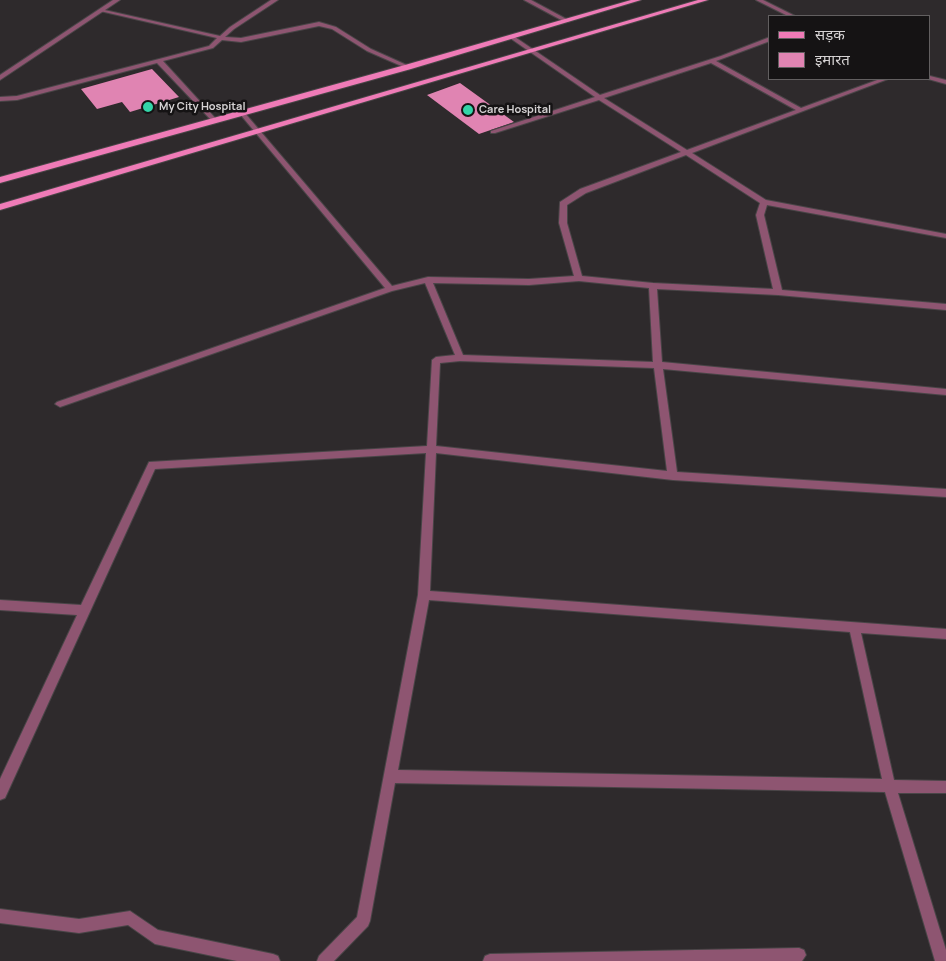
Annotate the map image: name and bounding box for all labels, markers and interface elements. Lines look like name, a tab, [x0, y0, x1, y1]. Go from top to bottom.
legend	[768, 15, 931, 80]
text: सड़क	[815, 24, 845, 45]
text: इमारत	[815, 49, 850, 70]
marker: My City Hospital	[141, 100, 155, 114]
place label: My City Hospital	[159, 100, 246, 114]
marker: Care Hospital	[461, 103, 475, 117]
place label: Care Hospital	[479, 103, 551, 117]

